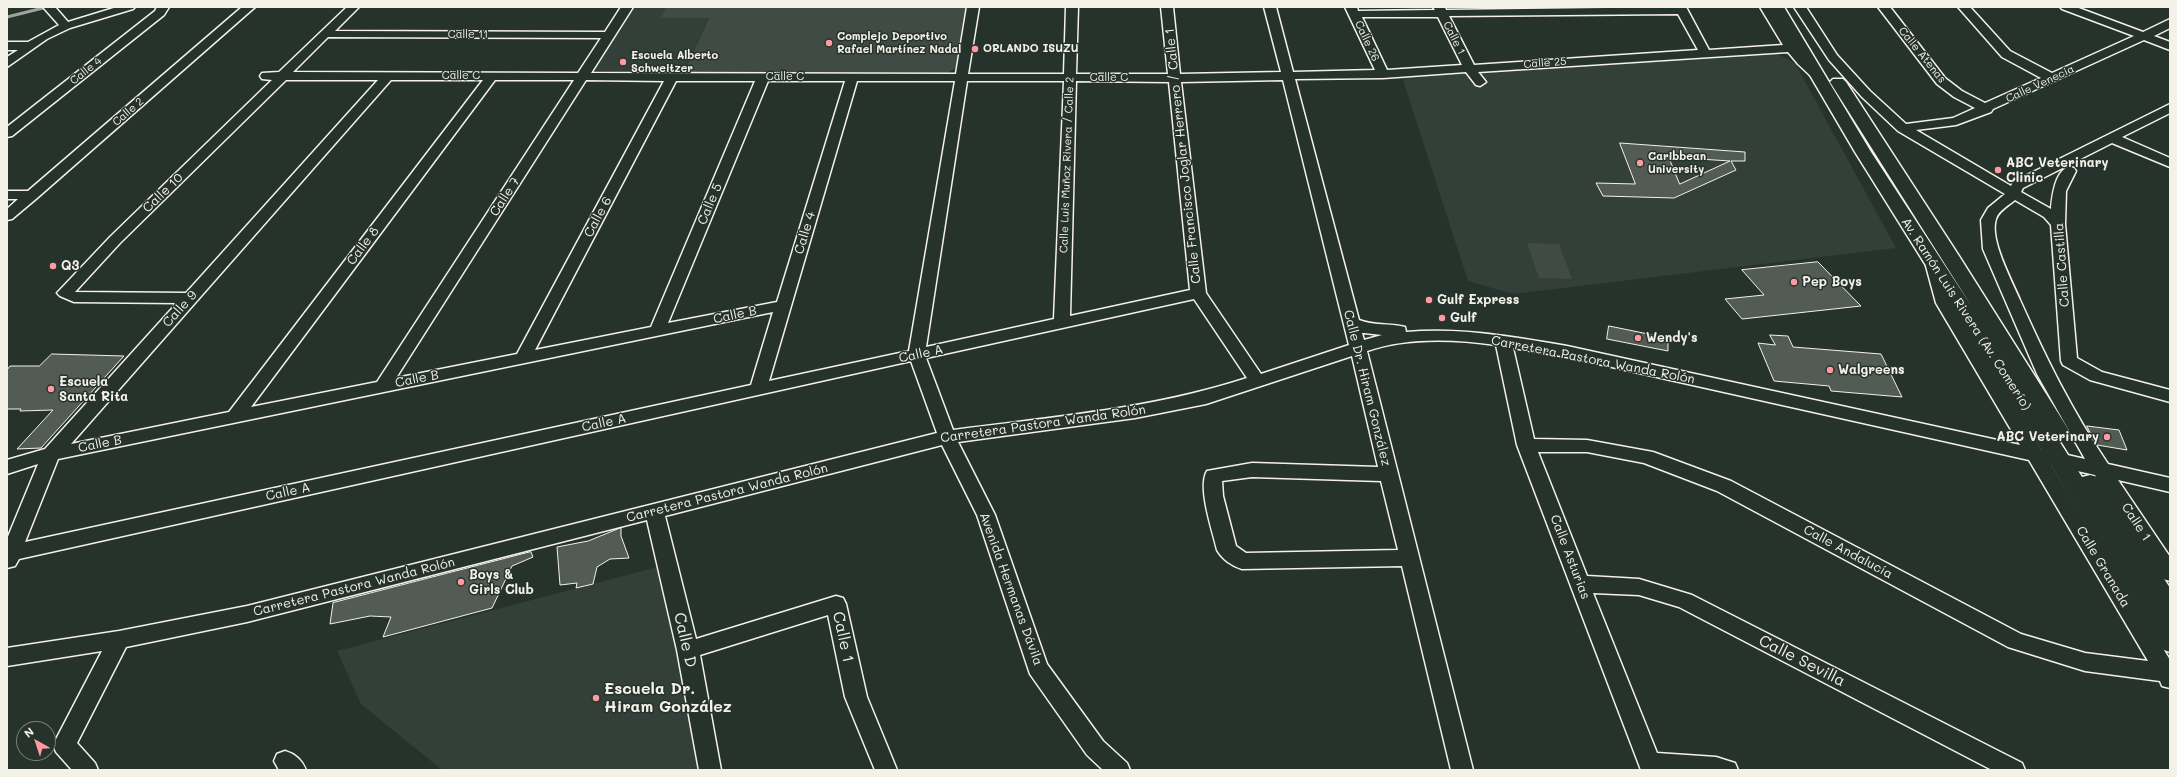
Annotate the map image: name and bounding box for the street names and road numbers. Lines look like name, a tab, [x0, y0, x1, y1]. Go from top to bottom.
street label: Calle 26	[1352, 19, 1382, 63]
street label: Calle 1	[1440, 19, 1468, 57]
street label: Calle Atenas	[1895, 24, 1949, 86]
street label: Calle Francisco Joglar Herrero / Calle 1	[1162, 27, 1204, 285]
street label: Calle 11	[448, 28, 488, 42]
street label: Calle 4	[67, 54, 105, 88]
street label: Calle 25	[1523, 55, 1567, 71]
street label: Calle Venecia	[2004, 62, 2076, 106]
street label: Calle C	[442, 69, 480, 83]
street label: Calle C	[766, 70, 804, 84]
street label: Calle C	[1090, 71, 1128, 85]
street label: Calle Luis Muñoz Rivera / Calle 2	[1057, 77, 1077, 253]
street label: Calle 2	[110, 95, 146, 129]
street label: Calle 10	[140, 170, 186, 216]
street label: Calle 7	[487, 175, 523, 219]
street label: Calle 5	[694, 181, 726, 227]
street label: Calle 6	[581, 194, 615, 240]
street label: Calle 4	[791, 210, 819, 256]
street label: Av. Ramón Luis Rivera (Av. Comerío)	[1898, 215, 2034, 413]
street label: Calle Castilla	[2051, 222, 2073, 308]
street label: Calle 8	[344, 224, 382, 268]
street label: Calle 9	[160, 288, 200, 330]
street label: Calle B	[712, 303, 758, 327]
street label: Calle Dr. Hiram González	[1340, 308, 1394, 468]
street label: Carretera Pastora Wanda Rolón	[1490, 333, 1696, 387]
street label: Calle A	[897, 342, 945, 366]
street label: Calle B	[394, 367, 440, 391]
street label: Carretera Pastora Wanda Rolón	[939, 402, 1147, 446]
street label: Calle A	[580, 411, 628, 435]
street label: Calle B	[77, 432, 123, 456]
street label: Carretera Pastora Wanda Rolón	[625, 460, 829, 526]
street label: Calle A	[264, 480, 312, 504]
street label: Calle 1	[2118, 500, 2154, 544]
street label: Avenida Hermanas Dávila	[976, 510, 1046, 668]
street label: Calle Asturias	[1547, 513, 1593, 601]
street label: Calle Andalucía	[1801, 522, 1895, 582]
street label: Calle Granada	[2073, 524, 2133, 610]
street label: Carretera Pastora Wanda Rolón	[252, 554, 456, 620]
street label: Calle 1	[828, 610, 858, 664]
street label: Calle D	[669, 611, 701, 669]
street label: Calle Sevilla	[1755, 631, 1849, 691]

